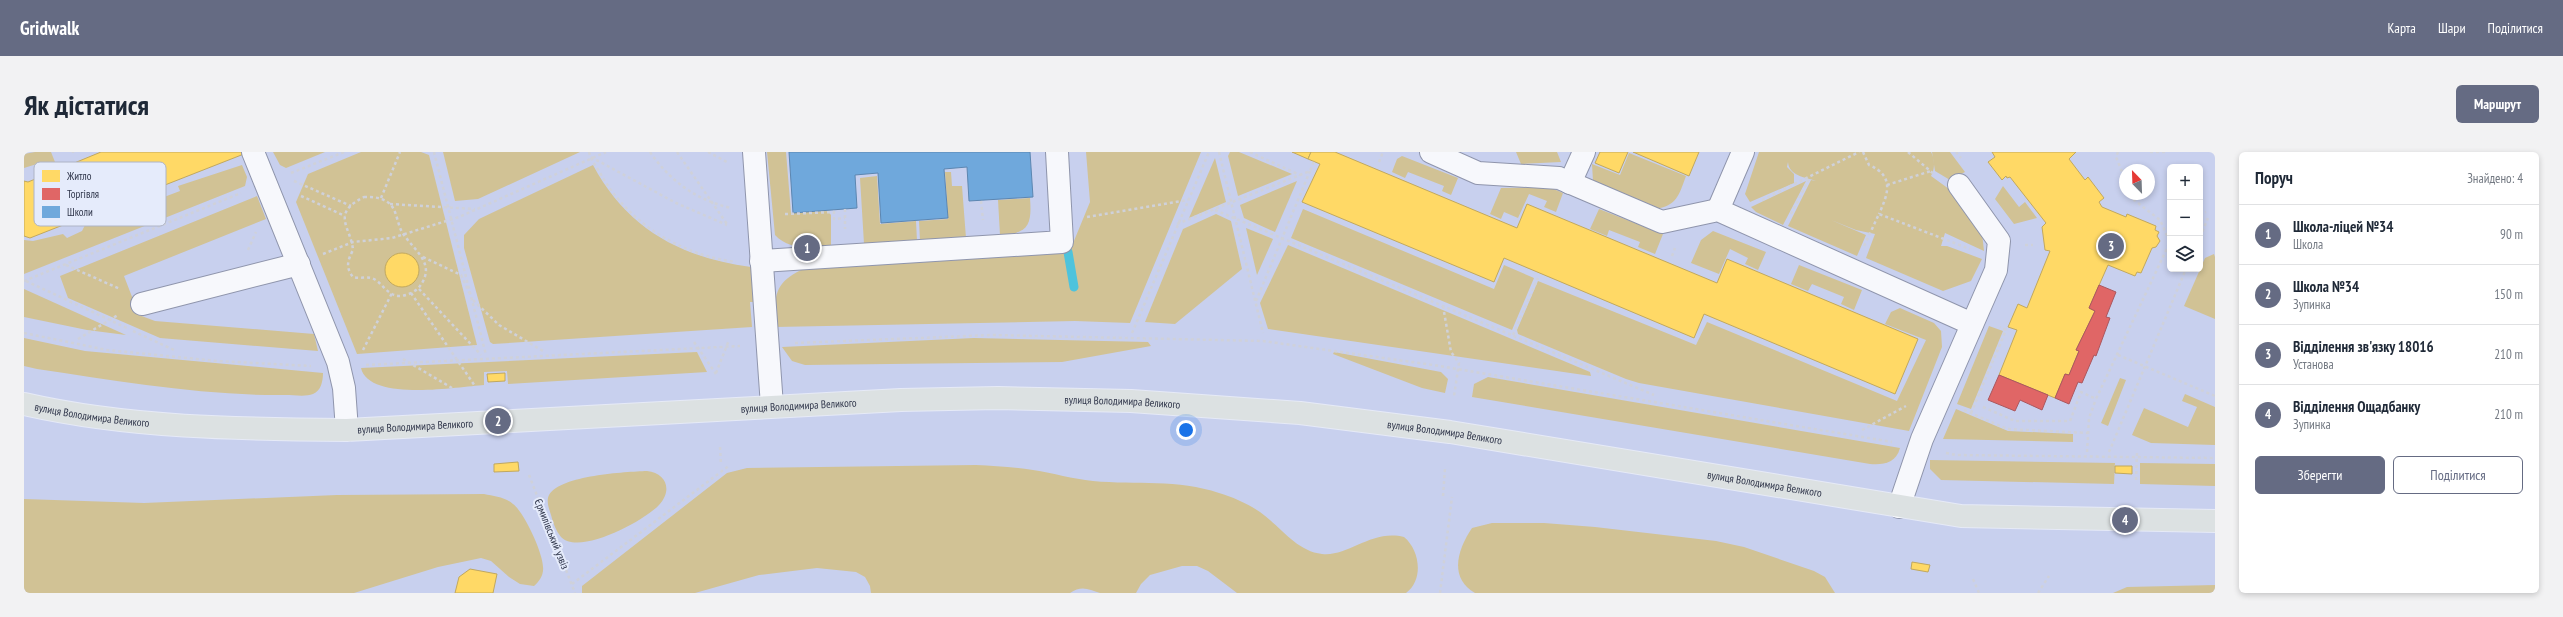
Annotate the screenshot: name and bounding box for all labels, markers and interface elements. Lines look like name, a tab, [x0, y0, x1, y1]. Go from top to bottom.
text: Gridwalk	[20, 16, 79, 40]
text: Карта	[2387, 19, 2416, 37]
text: Шари	[2438, 19, 2466, 37]
text: Поділитися	[2488, 19, 2543, 37]
button: Маршрут	[2456, 85, 2539, 123]
text: Як дістатися	[24, 86, 149, 123]
legend	[34, 162, 166, 226]
north arrow	[2119, 164, 2155, 200]
map controls	[2167, 164, 2203, 272]
button: +	[2167, 164, 2203, 200]
text: Поруч	[2255, 167, 2293, 189]
text: Житло	[66, 169, 92, 183]
text: Знайдено: 4	[2467, 170, 2523, 187]
text: Торгівля	[67, 187, 99, 201]
button: −	[2167, 200, 2203, 236]
text: Школи	[67, 205, 93, 219]
text: Школа-ліцей №34	[2293, 217, 2393, 236]
text: 1	[2265, 226, 2271, 243]
text: 90 m	[2500, 226, 2523, 243]
pin: 3	[2098, 231, 2124, 261]
pin: 1	[794, 233, 820, 263]
button: layers	[2167, 236, 2203, 272]
text: Школа	[2293, 236, 2323, 253]
text: Школа №34	[2293, 277, 2359, 296]
text: 2	[2265, 286, 2271, 303]
text: 150 m	[2494, 286, 2523, 303]
text: Зупинка	[2293, 296, 2331, 313]
text: Вiддiлення зв'язку 18016	[2293, 337, 2434, 356]
text: 3	[2265, 346, 2271, 363]
text: 210 m	[2494, 346, 2523, 363]
text: Установа	[2293, 356, 2334, 373]
street label: вулиця Володимира Великого	[1064, 393, 1181, 412]
street label: вулиця Володимира Великого	[740, 395, 857, 416]
text: Відділення Ощадбанку	[2293, 397, 2420, 416]
street label: вулиця Володимира Великого	[33, 400, 150, 430]
pin: 2	[485, 406, 511, 436]
text: 4	[2265, 406, 2271, 423]
text: 210 m	[2494, 406, 2523, 423]
street label: вулиця Володимира Великого	[357, 416, 474, 436]
text: Зупинка	[2293, 416, 2331, 433]
street label: вулиця Володимира Великого	[1386, 417, 1503, 448]
your location	[1176, 420, 1196, 440]
button: Зберегти	[2255, 456, 2385, 494]
button: Поділитися	[2393, 456, 2523, 494]
street label: вулиця Володимира Великого	[1706, 467, 1823, 500]
street label: Єрмилівський узвіз	[532, 497, 573, 571]
pin: 4	[2112, 505, 2138, 535]

